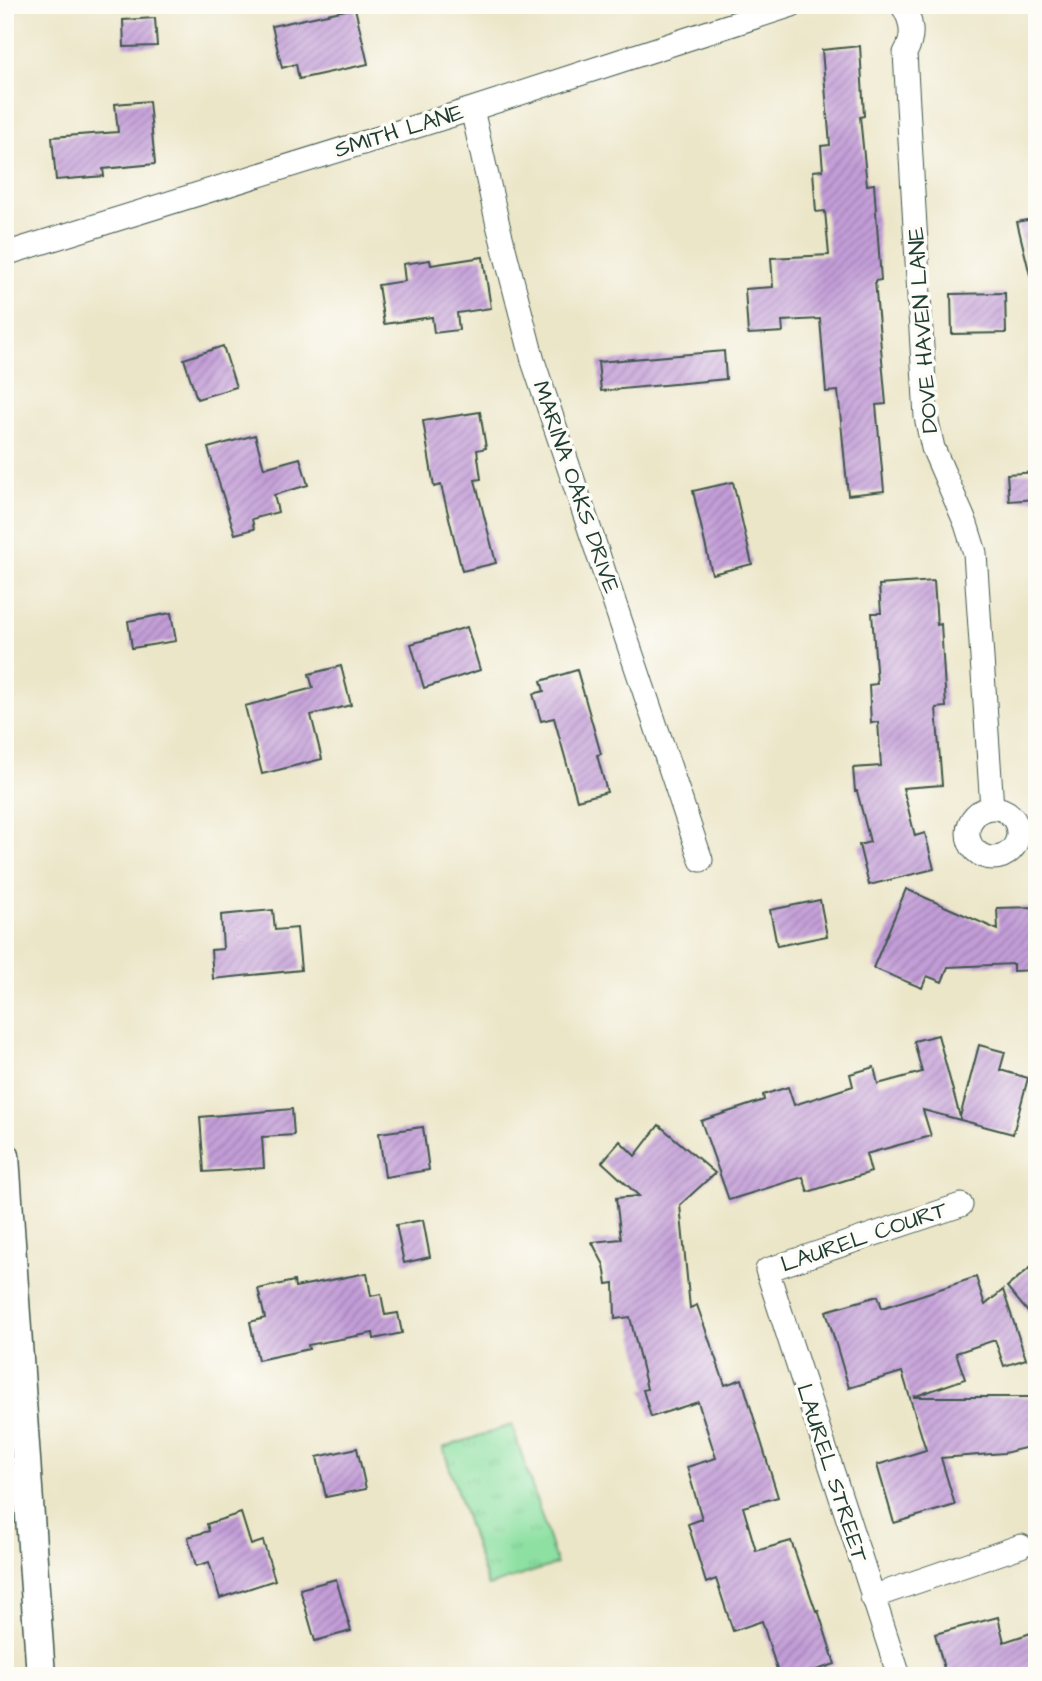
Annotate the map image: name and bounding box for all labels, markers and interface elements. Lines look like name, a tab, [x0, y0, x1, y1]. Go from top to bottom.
street label: SMITH LANE	[331, 96, 468, 166]
street label: DOVE HAVEN LANE	[900, 225, 946, 434]
street label: MARINA OAKS DRIVE	[525, 376, 628, 598]
street label: LAUREL COURT	[777, 1193, 952, 1280]
street label: LAUREL STREET	[788, 1380, 876, 1567]

